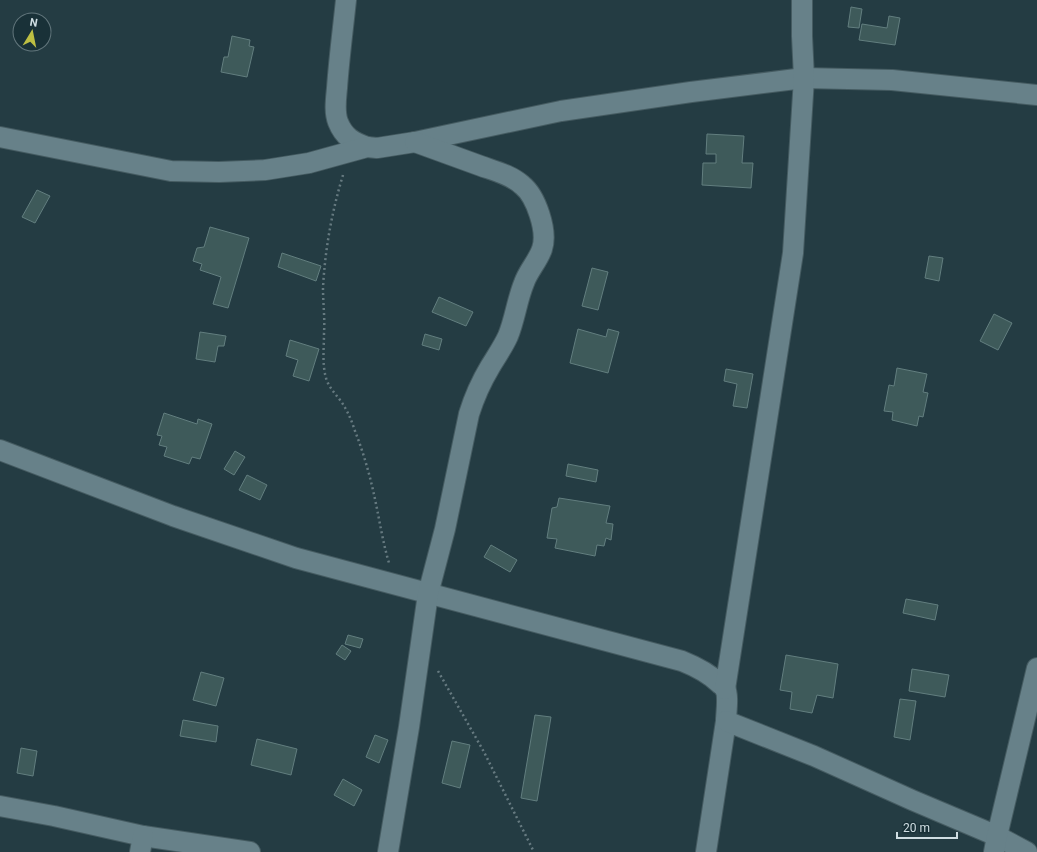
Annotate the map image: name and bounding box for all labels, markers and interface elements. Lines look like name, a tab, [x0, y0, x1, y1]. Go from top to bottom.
north arrow	[12, 12, 52, 52]
text: N	[29, 16, 39, 30]
scale bar	[897, 814, 957, 840]
text: 20 m	[903, 821, 930, 835]

